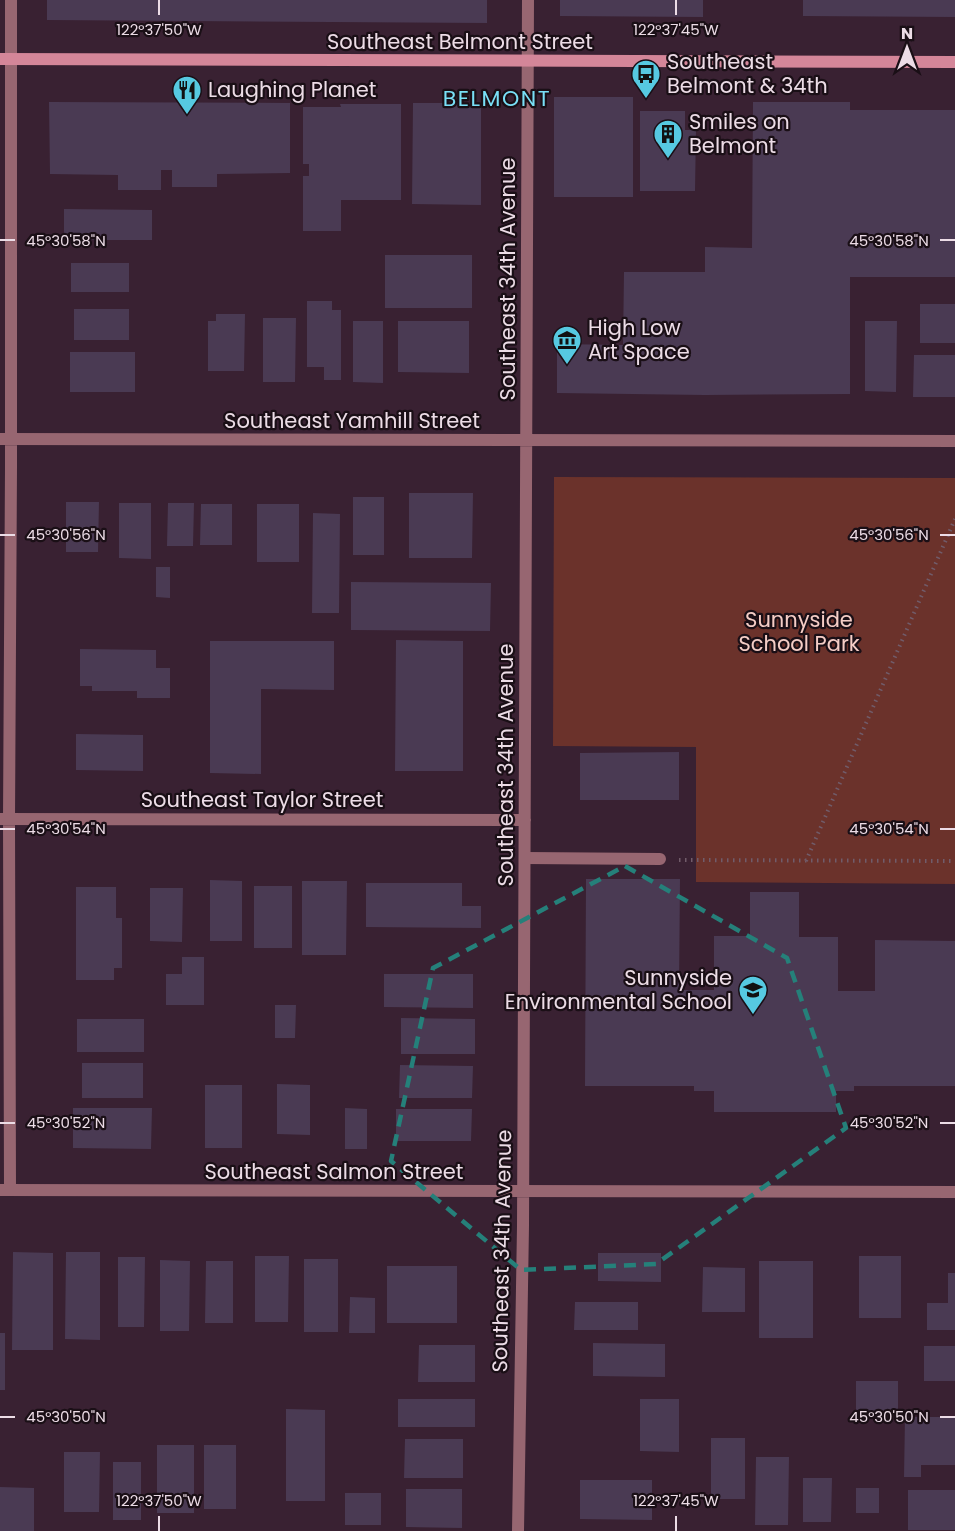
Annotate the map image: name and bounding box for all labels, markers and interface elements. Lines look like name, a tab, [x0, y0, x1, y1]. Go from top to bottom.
north arrow	[877, 18, 937, 78]
text: 122°37'50"W	[116, 19, 202, 40]
text: 122°37'45"W	[633, 19, 719, 40]
text: N	[901, 22, 913, 45]
street label: Southeast Belmont Street	[327, 27, 593, 56]
place label: Southeast Belmont & 34th	[667, 47, 828, 100]
bus stop icon: Southeast Belmont & 34th	[630, 58, 662, 100]
restaurant icon: Laughing Planet	[171, 74, 203, 116]
place label: Laughing Planet	[208, 75, 376, 104]
district label: BELMONT	[443, 83, 551, 114]
place label: Smiles on Belmont	[689, 107, 790, 160]
building icon: Smiles on Belmont	[652, 118, 684, 160]
street label: Southeast 34th Avenue	[493, 158, 522, 400]
text: 45°30'58"N	[26, 230, 106, 251]
text: 45°30'58"N	[849, 230, 929, 251]
place label: High Low Art Space	[588, 313, 690, 366]
museum icon: High Low Art Space	[551, 324, 583, 366]
street label: Southeast Yamhill Street	[224, 406, 480, 435]
text: 45°30'56"N	[26, 524, 106, 545]
text: 45°30'56"N	[849, 524, 929, 545]
park label: Sunnyside School Park	[738, 605, 860, 658]
street label: Southeast 34th Avenue	[491, 644, 520, 886]
street label: Southeast Taylor Street	[141, 785, 383, 814]
text: 45°30'54"N	[26, 818, 106, 839]
text: 45°30'54"N	[849, 818, 929, 839]
place label: Sunnyside Environmental School	[505, 963, 732, 1016]
school or university icon: Sunnyside Environmental School	[737, 974, 769, 1016]
text: 45°30'52"N	[27, 1112, 105, 1133]
text: 45°30'52"N	[850, 1112, 928, 1133]
street label: Southeast 34th Avenue	[485, 1129, 518, 1373]
street label: Southeast Salmon Street	[204, 1157, 464, 1186]
text: 45°30'50"N	[26, 1406, 106, 1427]
text: 45°30'50"N	[849, 1406, 929, 1427]
text: 122°37'50"W	[116, 1490, 202, 1511]
text: 122°37'45"W	[633, 1490, 719, 1511]

